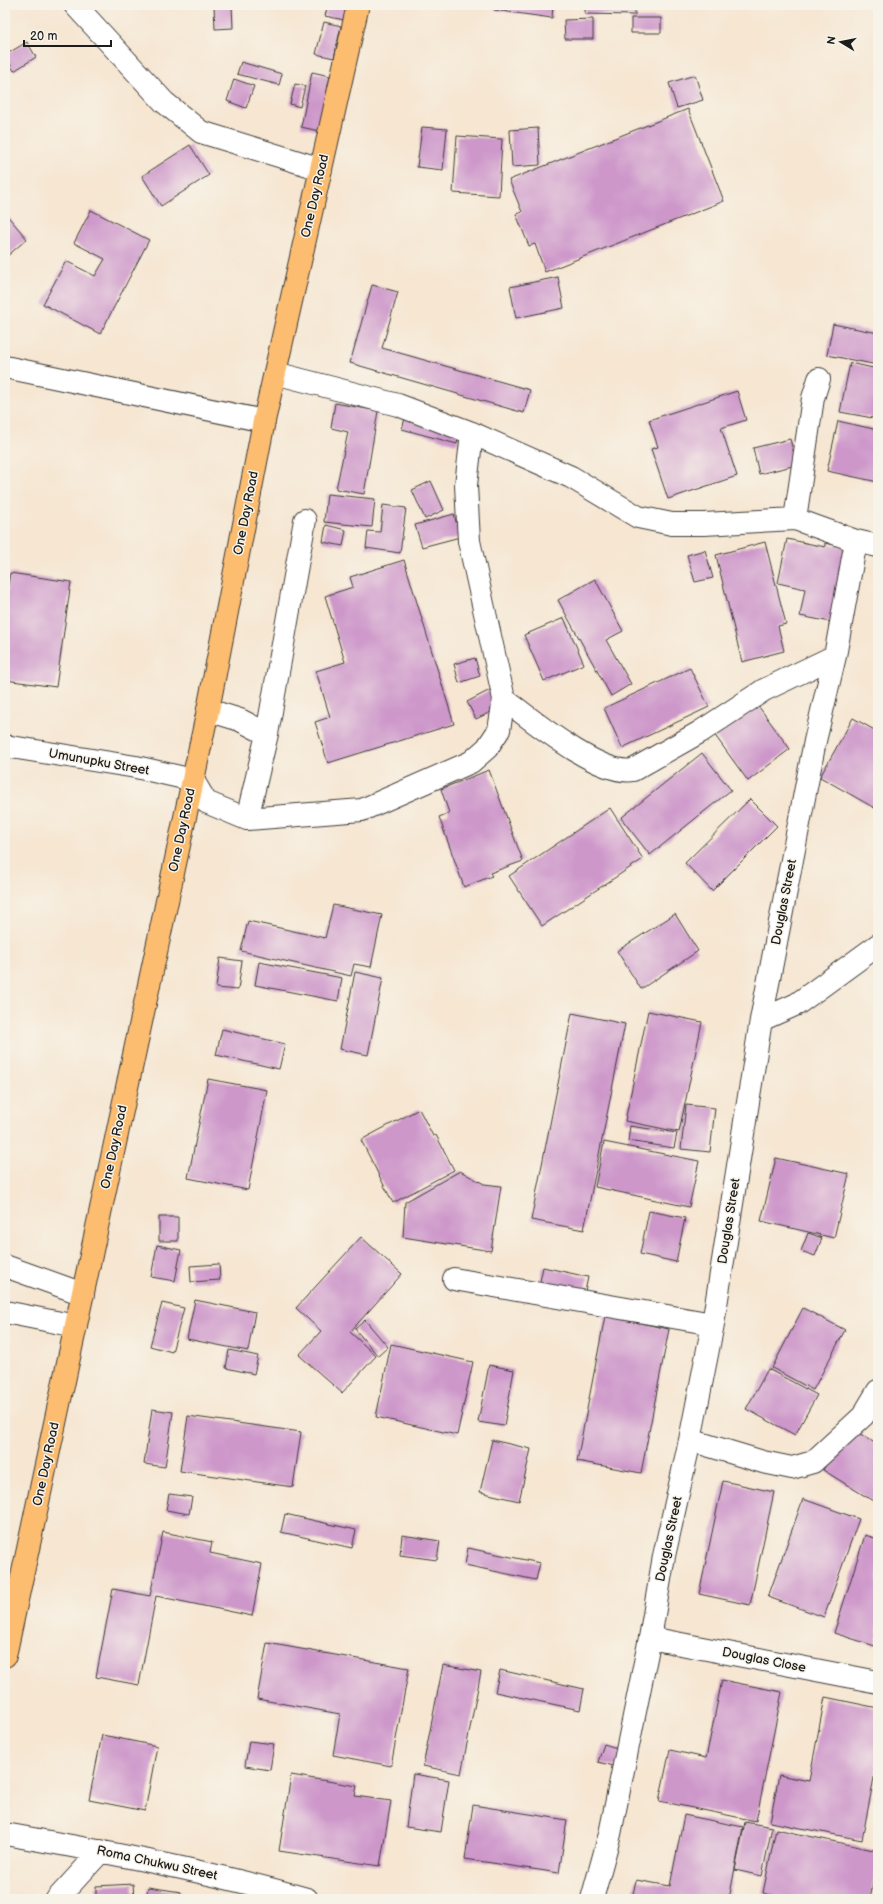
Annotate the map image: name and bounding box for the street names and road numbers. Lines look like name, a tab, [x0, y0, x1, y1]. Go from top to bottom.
street label: One Day Road	[298, 153, 332, 239]
street label: One Day Road	[230, 470, 262, 556]
street label: Umunupku Street	[47, 745, 151, 779]
street label: One Day Road	[165, 787, 199, 873]
street label: Douglas Street	[768, 858, 800, 946]
street label: One Day Road	[97, 1104, 131, 1190]
street label: Douglas Street	[714, 1177, 744, 1265]
street label: One Day Road	[29, 1421, 63, 1507]
street label: Douglas Street	[652, 1495, 686, 1583]
street label: Douglas Close	[721, 1644, 808, 1676]
street label: Roma Chukwu Street	[95, 1842, 219, 1884]

